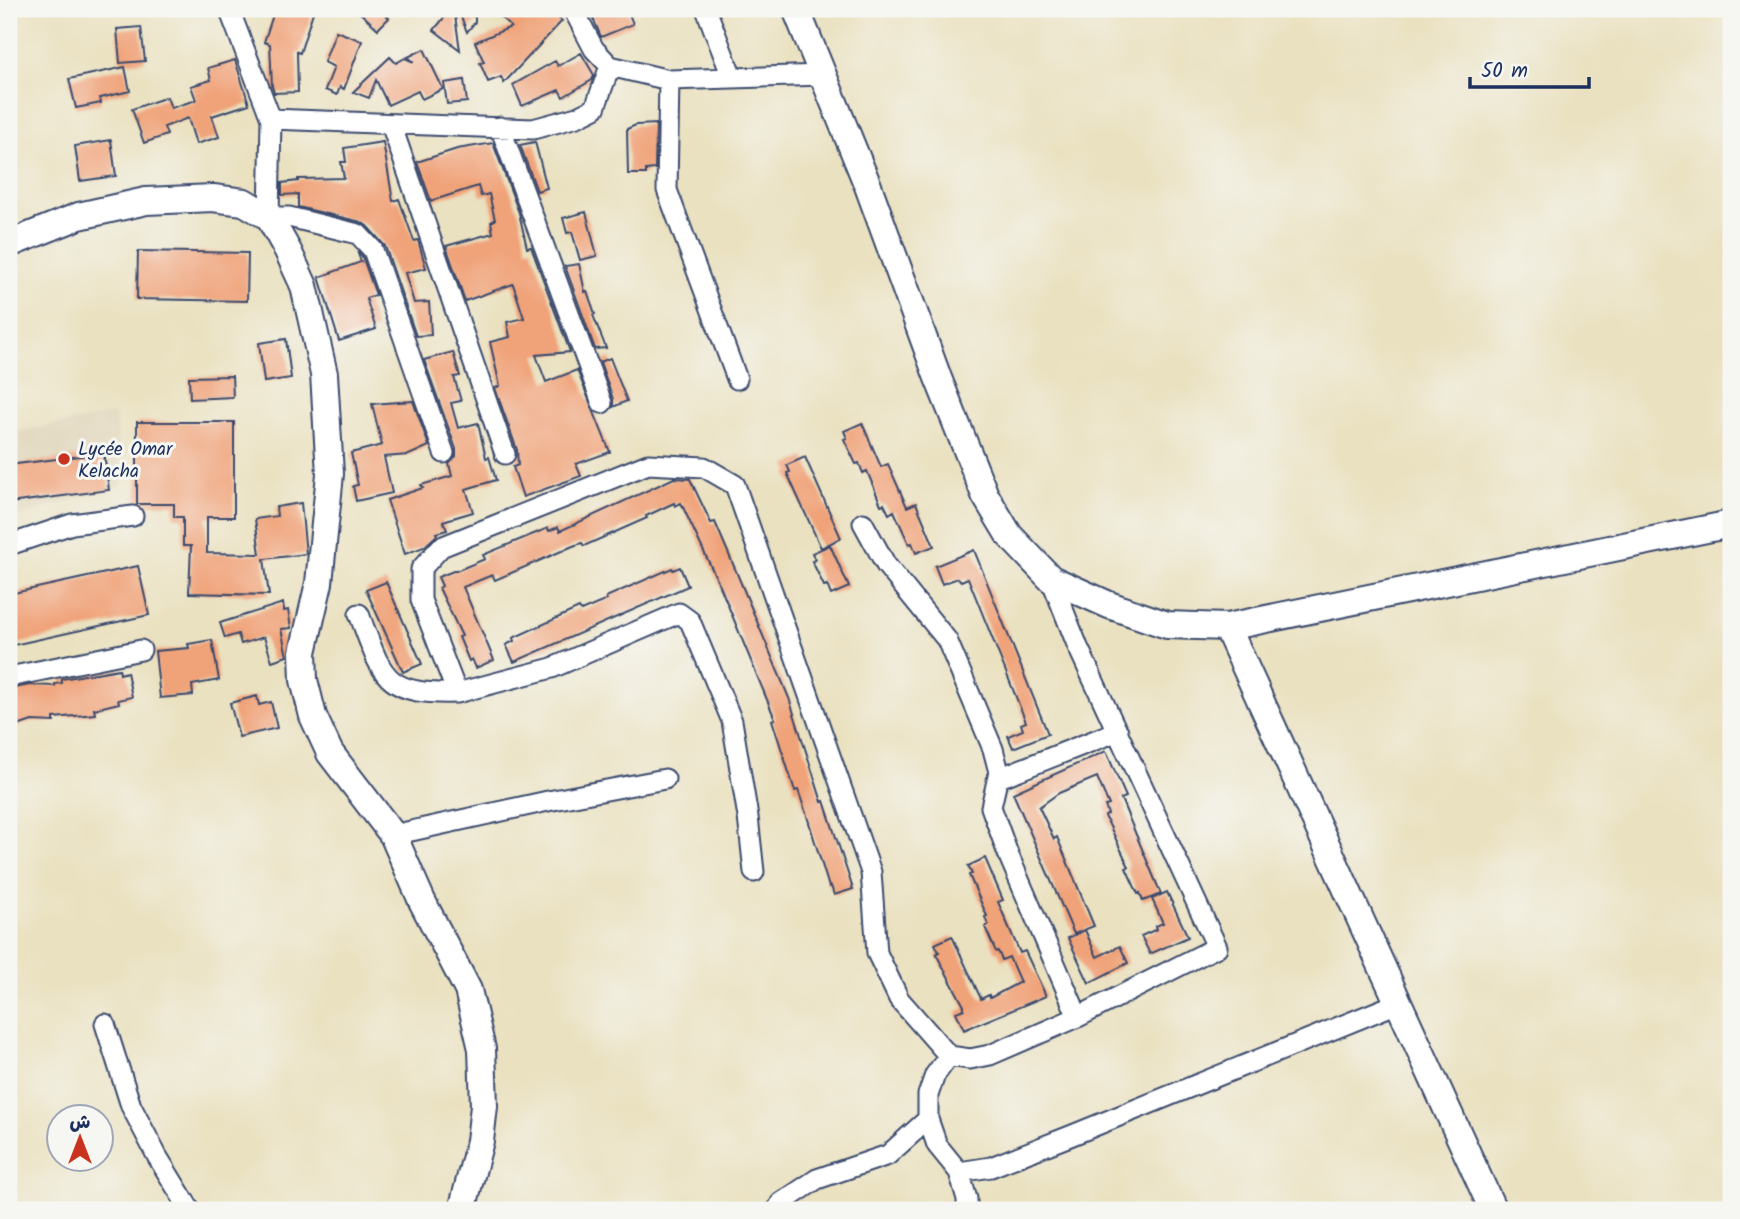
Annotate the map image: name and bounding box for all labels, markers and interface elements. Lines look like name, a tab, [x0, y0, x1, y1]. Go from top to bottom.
scale bar	[1470, 46, 1590, 90]
text: 50 m	[1481, 55, 1528, 88]
place label: Lycée Omar Kelacha	[78, 435, 174, 487]
marker: Lycée Omar Kelacha	[56, 451, 72, 467]
north arrow	[46, 1104, 116, 1174]
text: ش	[70, 1108, 91, 1138]

